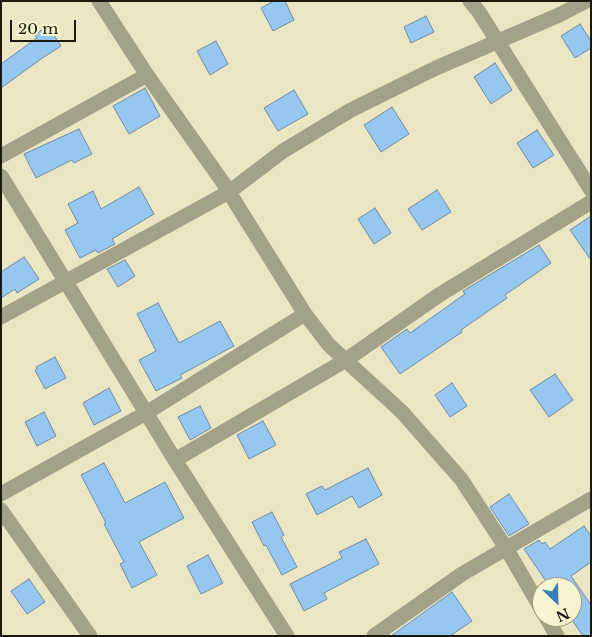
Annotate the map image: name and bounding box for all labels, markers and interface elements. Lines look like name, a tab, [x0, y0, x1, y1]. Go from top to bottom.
scale bar	[12, 10, 79, 42]
text: 20 m	[18, 19, 58, 38]
north arrow	[532, 577, 582, 627]
text: N	[553, 604, 572, 626]

